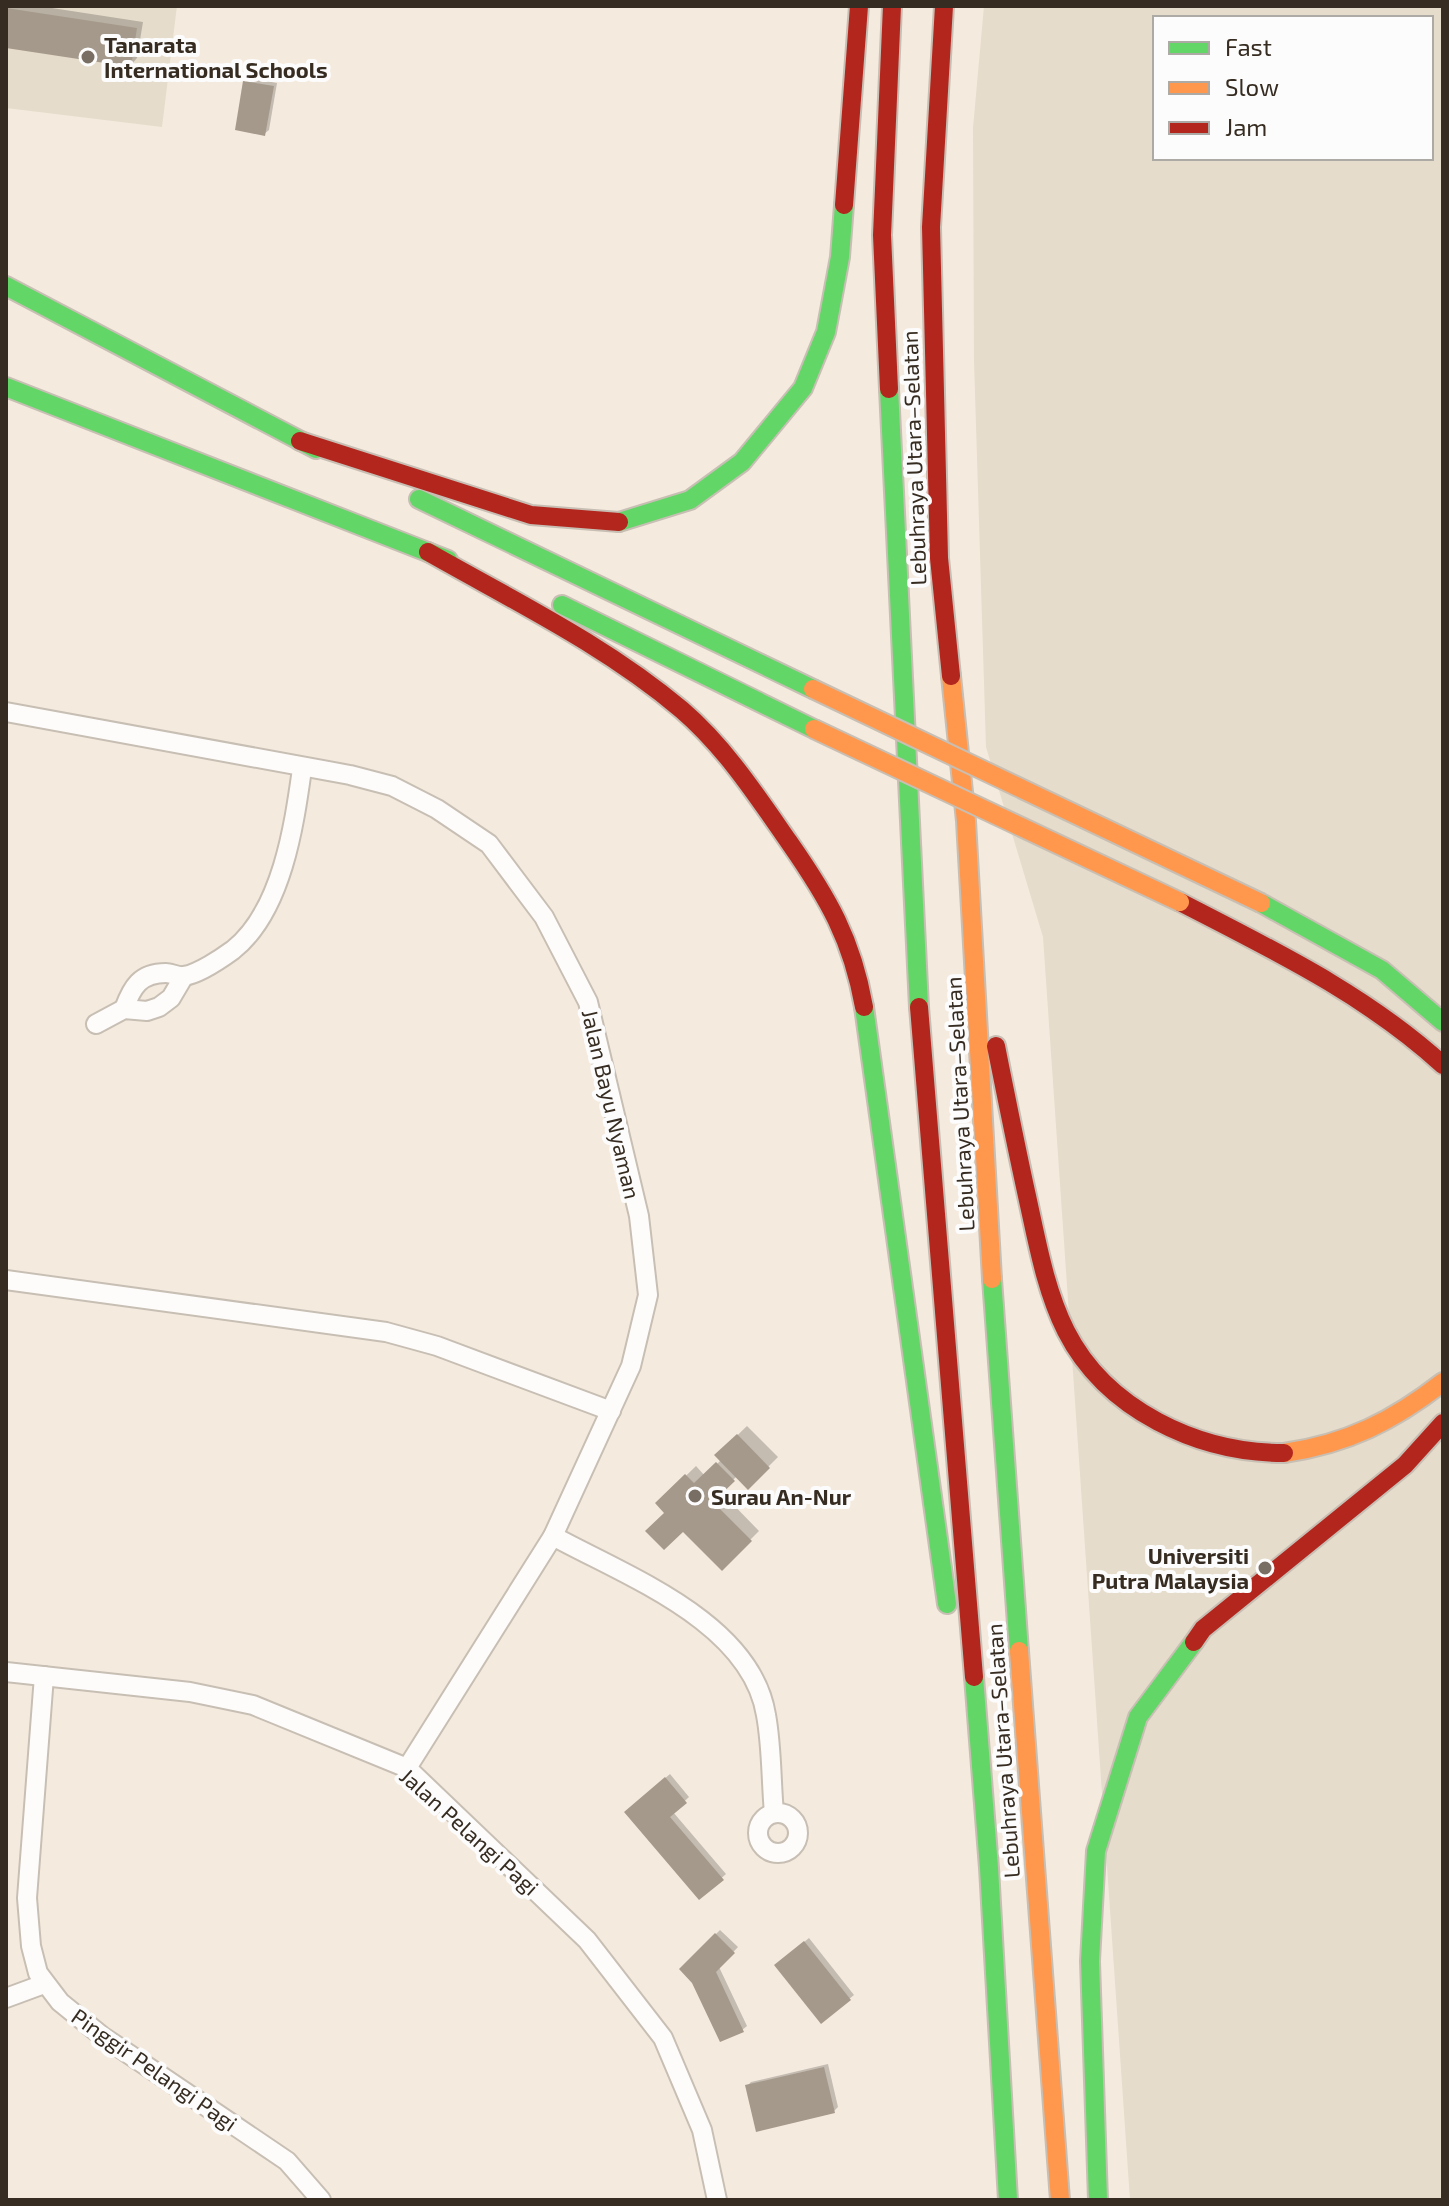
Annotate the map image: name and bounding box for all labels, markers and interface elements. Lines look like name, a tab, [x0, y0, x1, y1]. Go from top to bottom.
legend	[1153, 16, 1433, 160]
place label: Tanarata International Schools	[104, 31, 328, 82]
text: Fast	[1225, 32, 1272, 61]
marker: Tanarata International Schools	[79, 48, 97, 66]
text: Slow	[1225, 72, 1279, 101]
text: Jam	[1225, 112, 1267, 141]
street label: Lebuhraya Utara–Selatan	[896, 330, 930, 586]
street label: Lebuhraya Utara–Selatan	[939, 976, 979, 1232]
street label: Jalan Bayu Nyaman	[578, 1007, 646, 1201]
place label: Surau An-Nur	[711, 1483, 852, 1509]
marker: Surau An-Nur	[686, 1487, 704, 1505]
place label: Universiti Putra Malaysia	[1092, 1542, 1249, 1594]
marker: Universiti Putra Malaysia	[1256, 1559, 1274, 1577]
street label: Lebuhraya Utara–Selatan	[980, 1623, 1024, 1879]
street label: Jalan Pelangi Pagi	[395, 1762, 545, 1900]
street label: Pinggir Pelangi Pagi	[67, 2002, 243, 2136]

